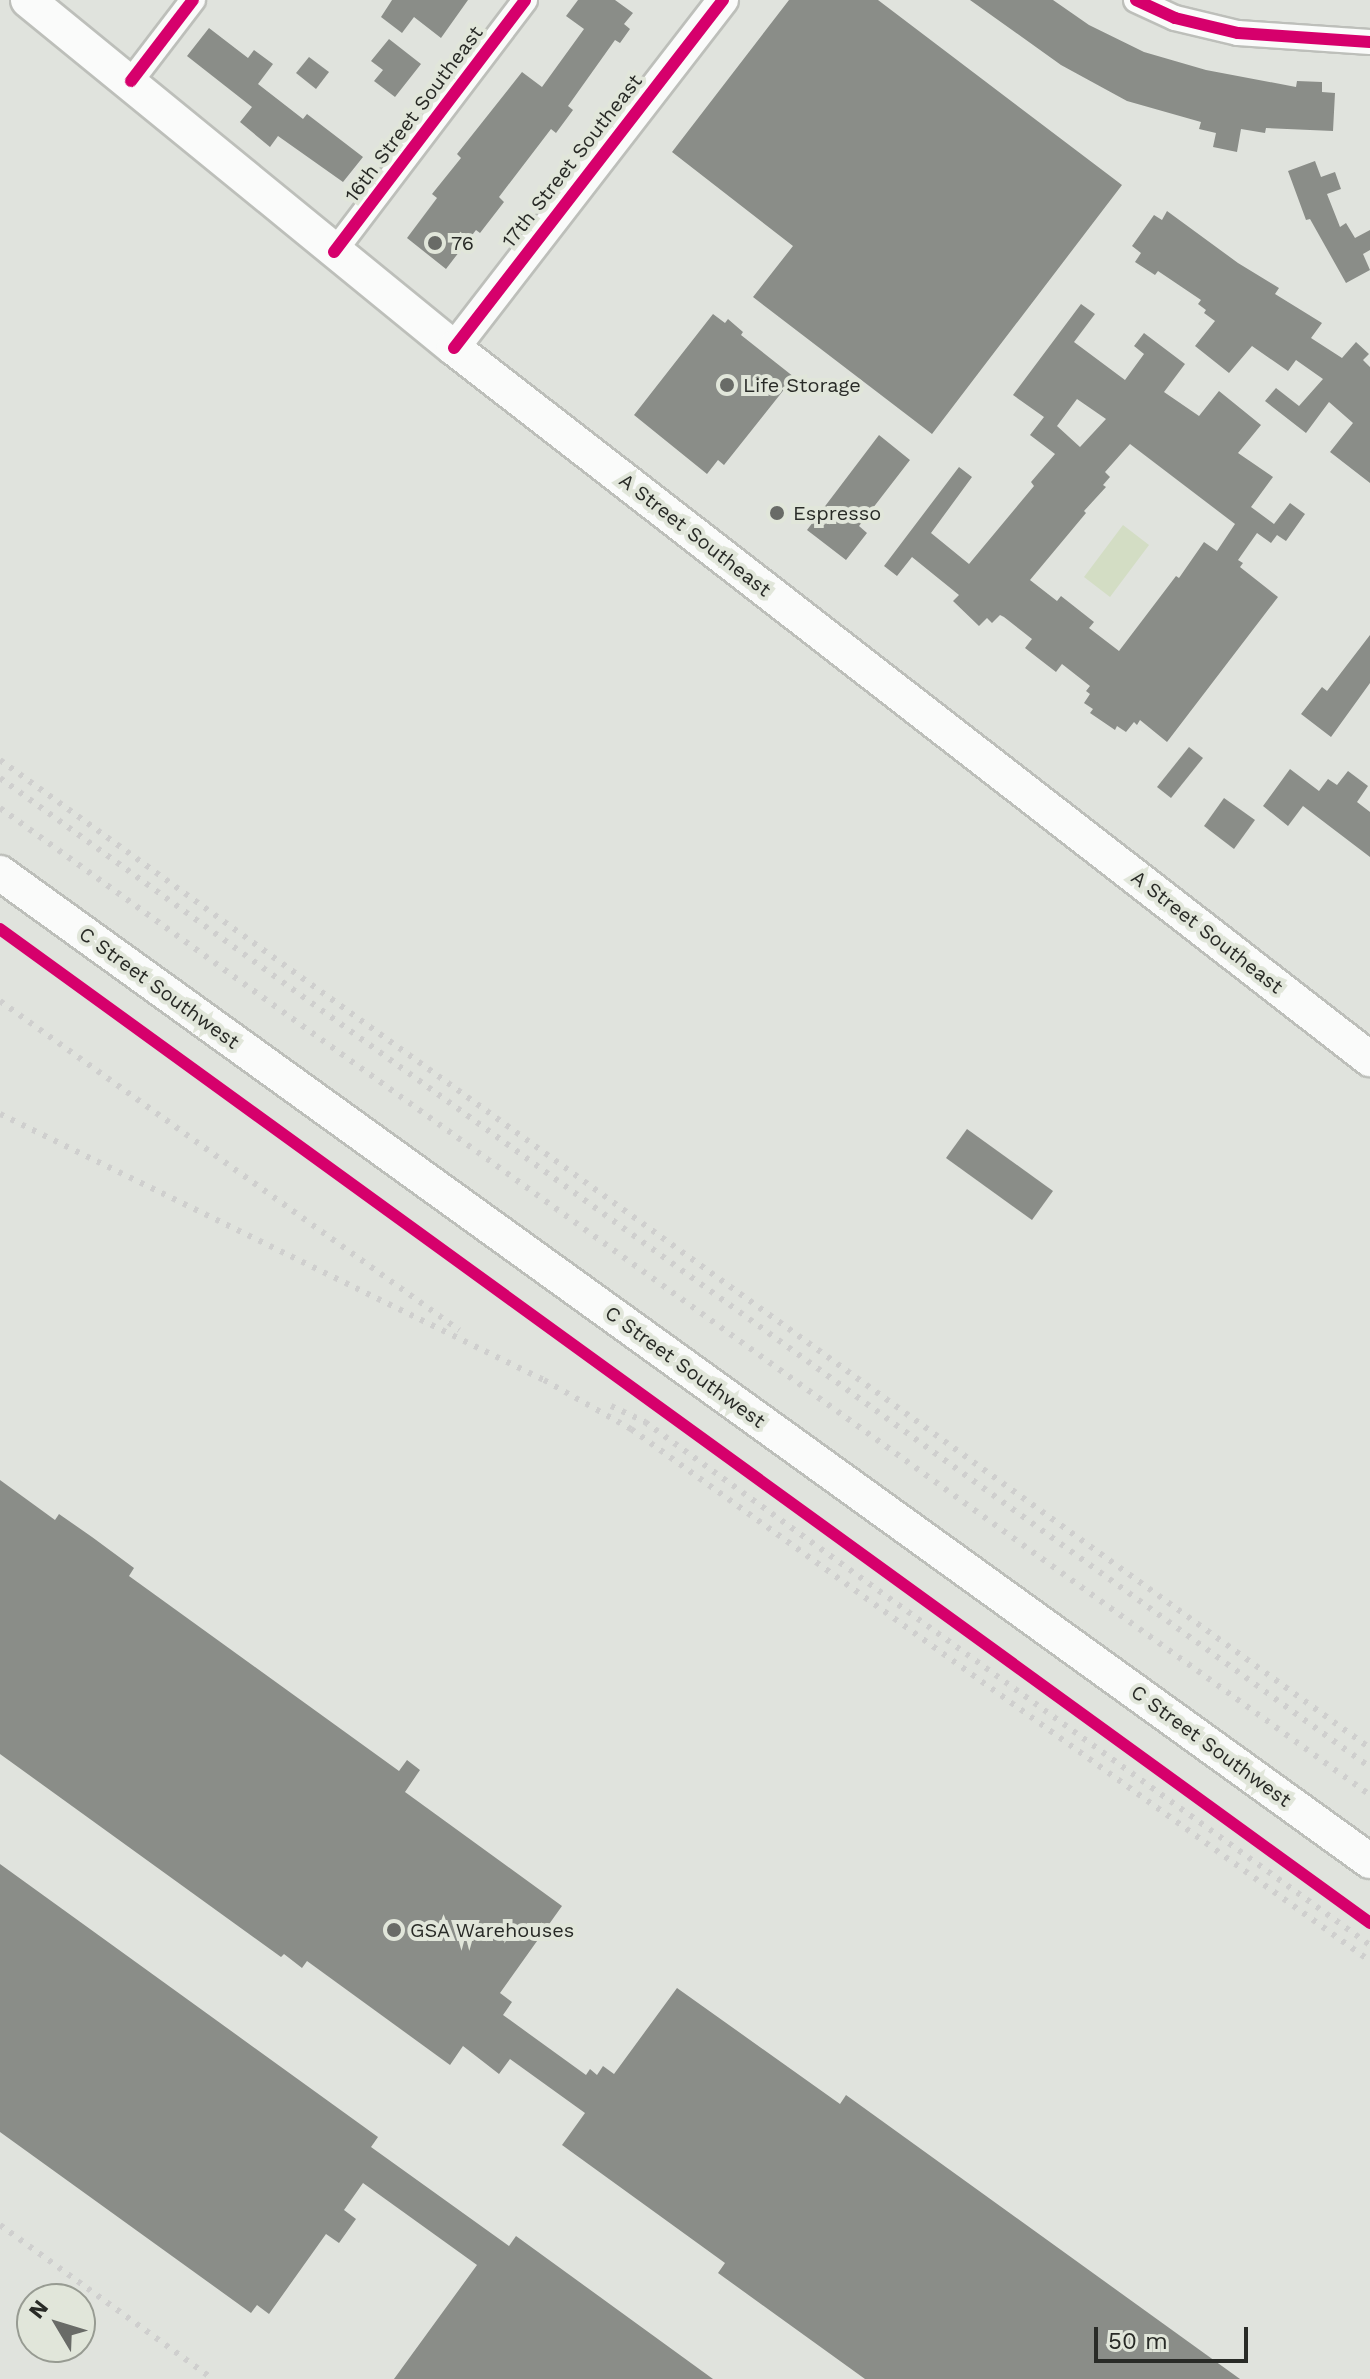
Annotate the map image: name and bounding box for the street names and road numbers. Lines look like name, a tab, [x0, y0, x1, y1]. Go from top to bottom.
street label: 16th Street Southeast	[340, 21, 488, 207]
street label: 17th Street Southeast	[497, 70, 647, 252]
street label: A Street Southeast	[614, 468, 776, 602]
street label: A Street Southeast	[1126, 865, 1288, 999]
street label: C Street Southwest	[74, 922, 244, 1054]
street label: C Street Southwest	[600, 1301, 770, 1433]
street label: C Street Southwest	[1126, 1680, 1296, 1812]

